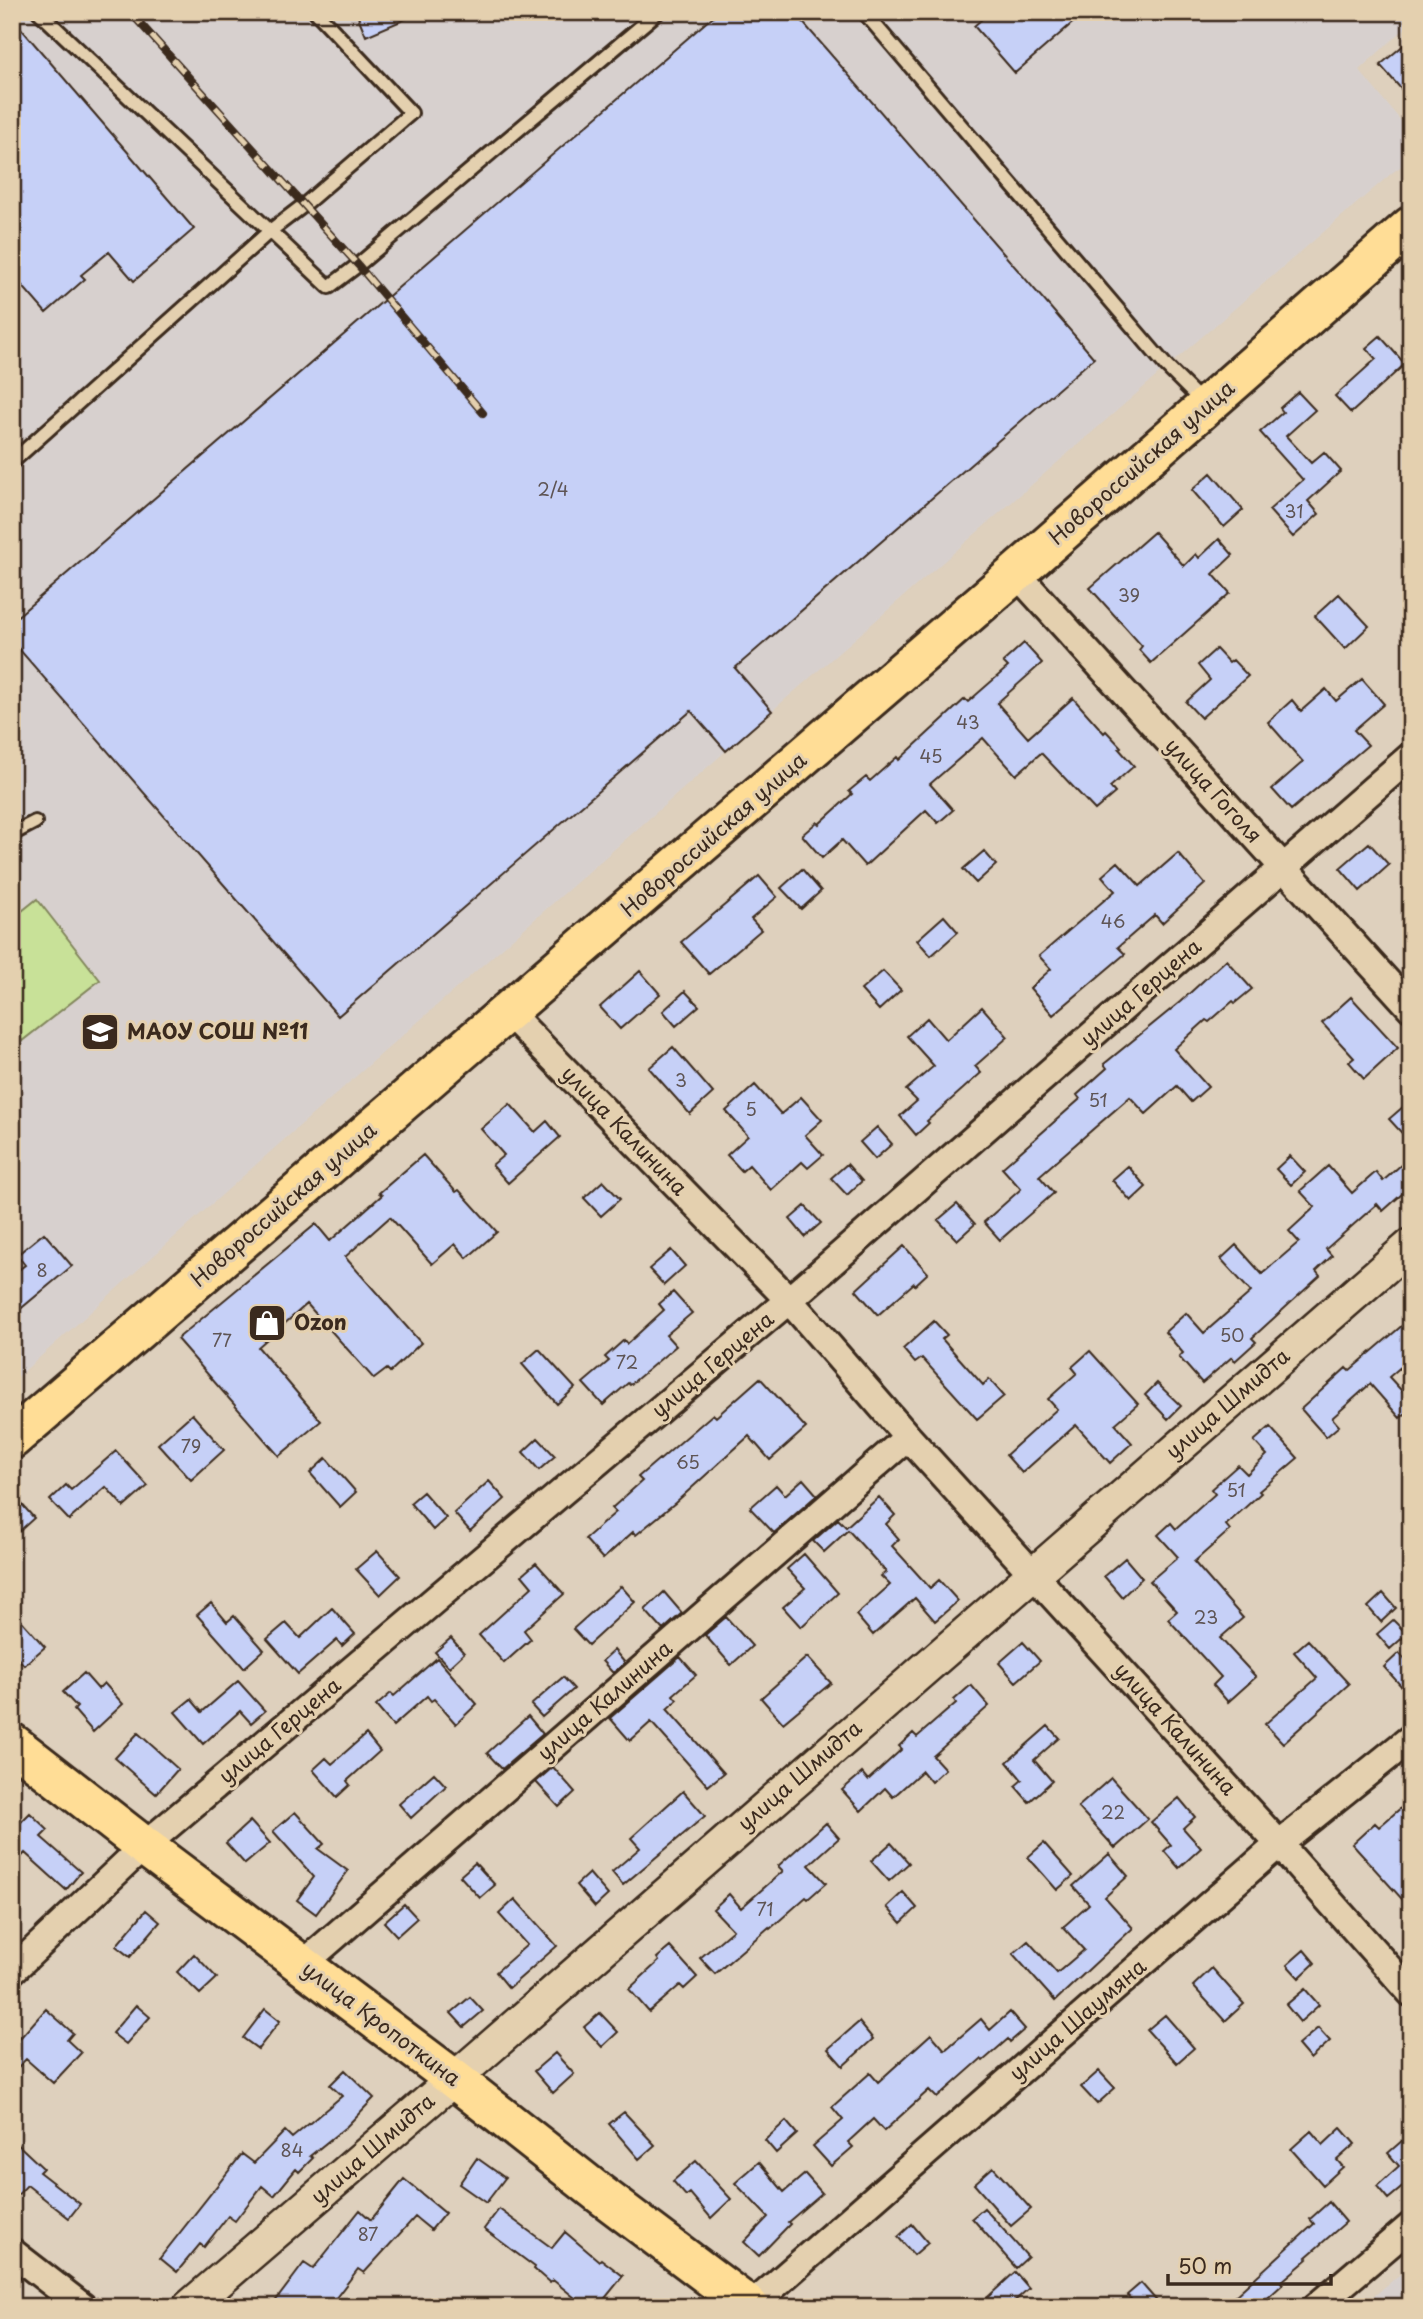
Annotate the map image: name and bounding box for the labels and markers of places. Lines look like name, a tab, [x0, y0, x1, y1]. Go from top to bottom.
school or university icon: МАОУ СОШ №11	[79, 1011, 121, 1053]
place label: МАОУ СОШ №11	[127, 1014, 308, 1046]
shop icon: Ozon	[246, 1302, 288, 1344]
place label: Ozon	[294, 1305, 347, 1337]

